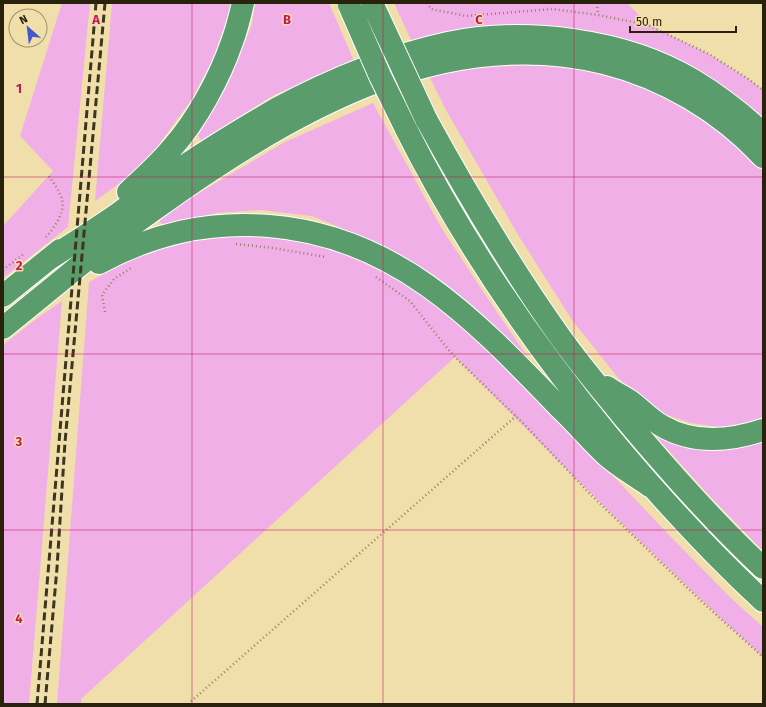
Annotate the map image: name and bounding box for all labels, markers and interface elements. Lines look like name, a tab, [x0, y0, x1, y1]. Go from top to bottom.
north arrow	[8, 8, 48, 48]
scale bar	[630, 8, 736, 34]
text: N	[17, 12, 30, 27]
text: A	[91, 12, 100, 27]
text: B	[283, 12, 291, 27]
text: C	[475, 12, 483, 27]
text: 50 m	[636, 15, 662, 29]
text: 1	[16, 81, 22, 96]
text: 2	[16, 258, 23, 273]
text: 3	[15, 434, 23, 449]
text: 4	[15, 611, 23, 626]

